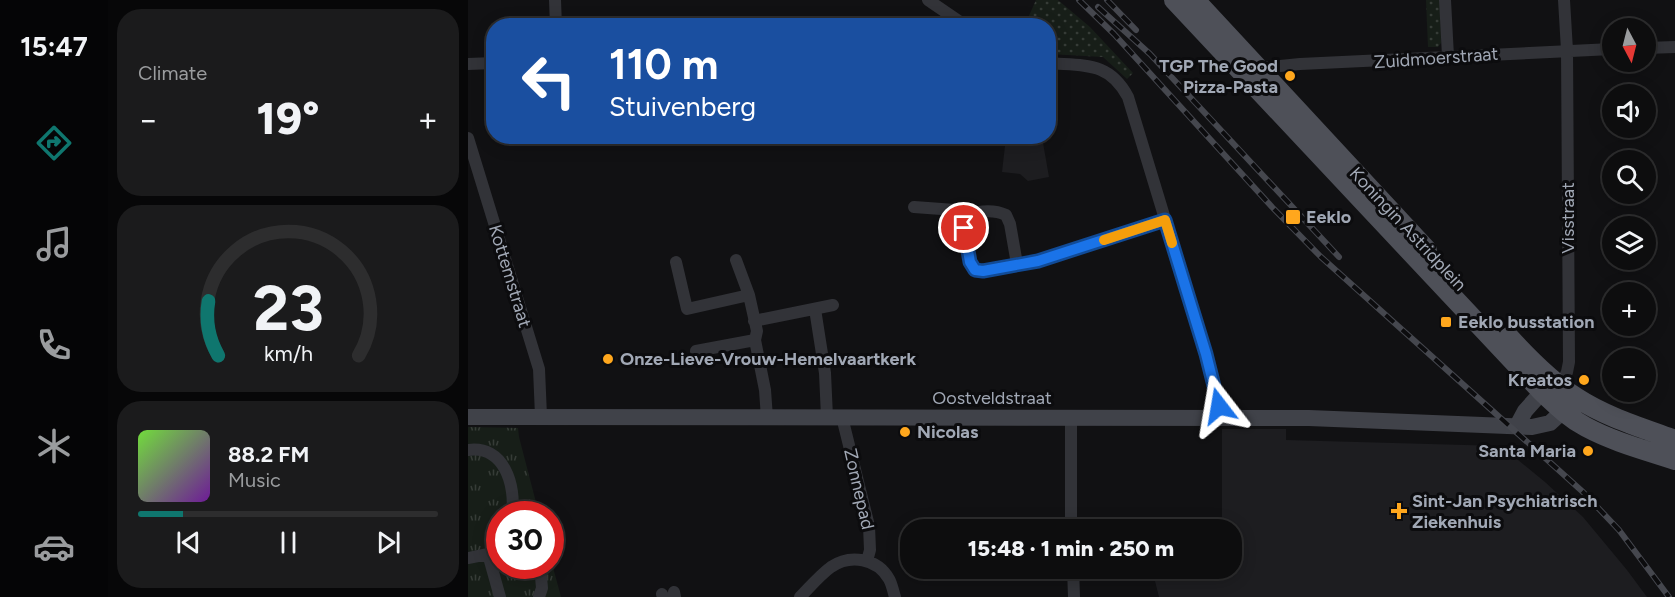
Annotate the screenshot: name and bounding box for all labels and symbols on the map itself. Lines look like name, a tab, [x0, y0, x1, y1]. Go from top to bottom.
north arrow	[1602, 18, 1656, 72]
street label: Zuidmoerstraat	[1373, 43, 1499, 73]
place label: TGP The Good Pizza-Pasta	[1159, 55, 1278, 98]
marker: TGP The Good Pizza-Pasta	[1283, 69, 1297, 83]
street label: Koningin Astridplein	[1345, 162, 1471, 296]
street label: Visstraat	[1557, 182, 1579, 254]
pin	[938, 202, 989, 253]
place label: Eeklo	[1306, 206, 1351, 228]
marker: Eeklo	[1284, 208, 1302, 226]
street label: Kottemstraat	[484, 222, 536, 330]
place label: Eeklo busstation	[1458, 311, 1594, 333]
marker: Eeklo busstation	[1439, 315, 1453, 329]
place label: Onze-Lieve-Vrouw-Hemelvaartkerk	[620, 348, 916, 370]
marker: Onze-Lieve-Vrouw-Hemelvaartkerk	[601, 352, 615, 366]
place label: Kreatos	[1508, 369, 1573, 391]
marker: Kreatos	[1577, 373, 1591, 387]
position arrow	[1187, 374, 1251, 438]
street label: Oostveldstraat	[932, 387, 1052, 409]
place label: Nicolas	[917, 421, 979, 443]
marker: Nicolas	[898, 425, 912, 439]
place label: Santa Maria	[1478, 440, 1576, 462]
marker: Santa Maria	[1581, 444, 1595, 458]
street label: Zonnepad	[839, 446, 879, 532]
place label: Sint-Jan Psychiatrisch Ziekenhuis	[1412, 490, 1597, 533]
speed limit sign: 30	[486, 501, 564, 579]
marker: Sint-Jan Psychiatrisch Ziekenhuis	[1390, 502, 1408, 520]

